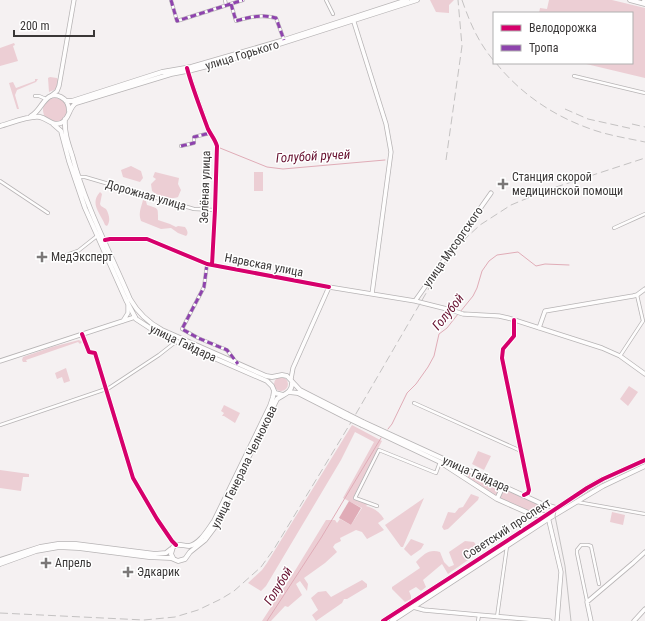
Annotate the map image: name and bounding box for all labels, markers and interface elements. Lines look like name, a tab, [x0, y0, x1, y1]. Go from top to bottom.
scale bar	[14, 12, 94, 38]
legend	[493, 12, 633, 64]
text: 200 m	[20, 19, 50, 33]
text: Велодорожка	[529, 21, 597, 35]
street label: улица Горького	[203, 37, 281, 73]
text: Тропа	[529, 41, 559, 55]
water label: Голубой ручей	[275, 147, 351, 165]
street label: Зелёная улица	[197, 150, 213, 224]
place label: Станция скорой медицинской помощи	[512, 170, 623, 198]
street label: Дорожная улица	[104, 177, 188, 213]
marker: Станция скорой медицинской помощи	[497, 178, 509, 190]
street label: улица Мусоргского	[420, 204, 486, 290]
place label: МедЭксперт	[51, 250, 113, 264]
marker: МедЭксперт	[36, 251, 48, 263]
street label: Нарвская улица	[224, 251, 305, 280]
water label: Голубой	[429, 291, 467, 333]
street label: улица Гайдара	[147, 321, 219, 365]
street label: улица Генерала Челнокова	[208, 403, 280, 531]
street label: улица Гайдара	[440, 453, 512, 495]
street label: Советский проспект	[461, 495, 553, 563]
place label: Апрель	[55, 556, 92, 570]
marker: Апрель	[40, 557, 52, 569]
water label: Голубой	[261, 564, 296, 608]
place label: Эдкарик	[137, 565, 180, 579]
marker: Эдкарик	[122, 566, 134, 578]

